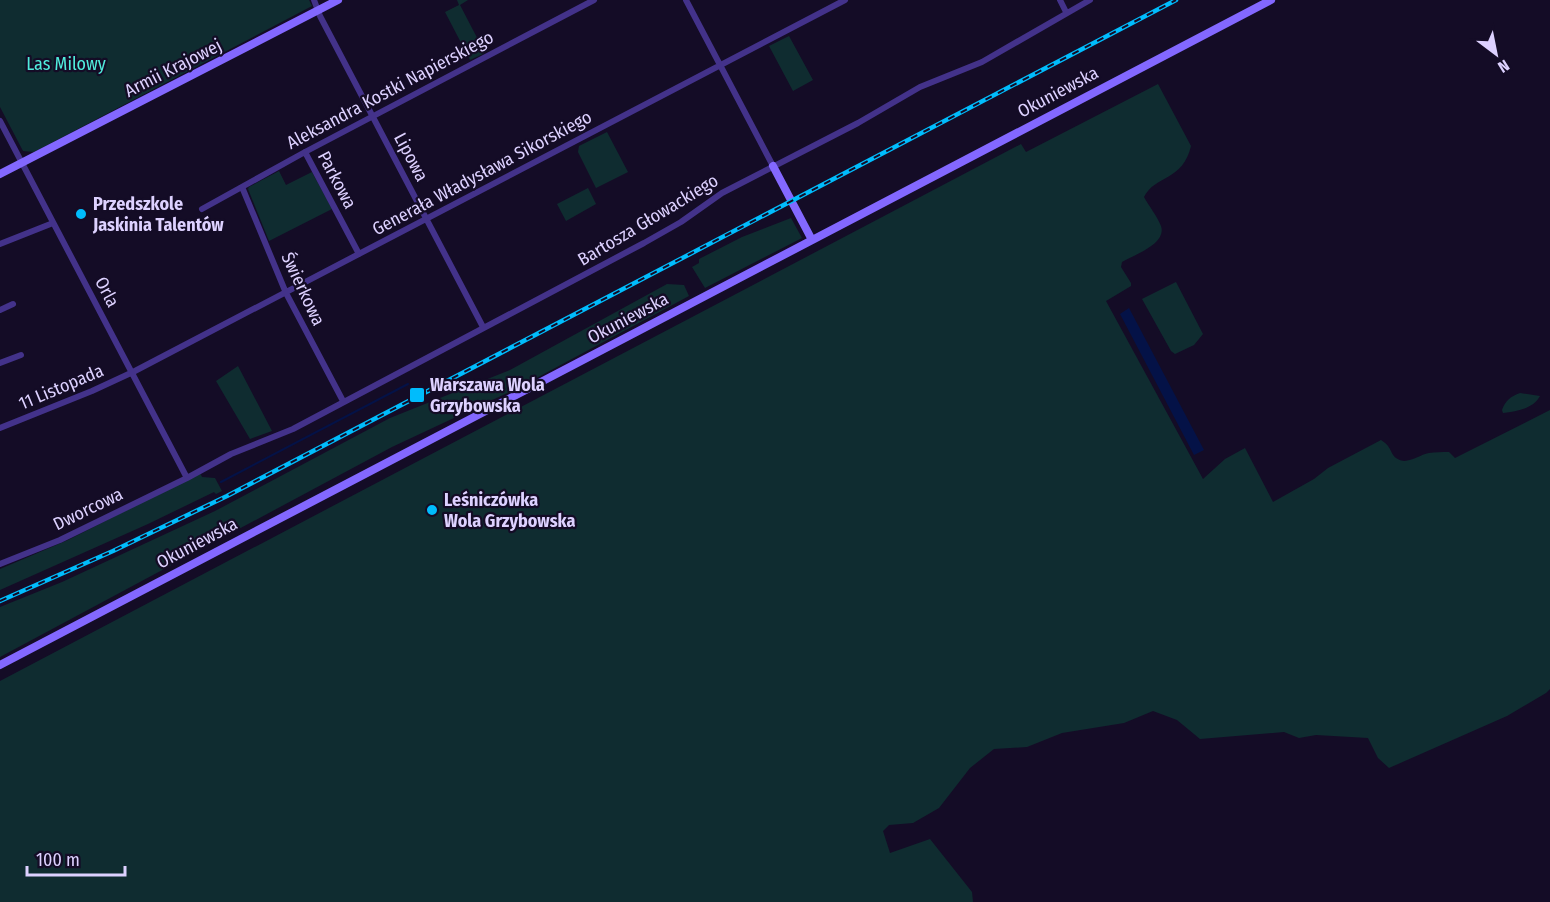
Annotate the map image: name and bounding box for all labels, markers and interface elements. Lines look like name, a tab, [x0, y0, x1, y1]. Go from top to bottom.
north arrow	[1466, 24, 1526, 84]
street label: Aleksandra Kostki Napierskiego	[283, 26, 497, 154]
street label: Armii Krajowej	[121, 34, 225, 102]
park label: Las Milowy	[26, 53, 106, 75]
text: N	[1495, 56, 1513, 77]
street label: Okuniewska	[1014, 61, 1102, 122]
street label: Generała Władysława Sikorskiego	[369, 106, 595, 240]
street label: Lipowa	[389, 129, 433, 185]
street label: Parkowa	[313, 148, 361, 213]
street label: Bartosza Głowackiego	[574, 169, 722, 271]
place label: Przedszkole Jaskinia Talentów	[92, 193, 224, 236]
marker: Przedszkole Jaskinia Talentów	[74, 207, 88, 221]
street label: Świerkowa	[276, 249, 330, 329]
street label: Orla	[90, 273, 124, 311]
street label: Okuniewska	[584, 287, 672, 348]
street label: 11 Listopada	[15, 359, 107, 415]
place label: Warszawa Wola Grzybowska	[430, 374, 545, 417]
marker: Warszawa Wola Grzybowska	[408, 386, 426, 404]
street label: Dworcowa	[50, 483, 127, 535]
place label: Leśniczówka Wola Grzybowska	[444, 489, 575, 532]
marker: Leśniczówka Wola Grzybowska	[425, 503, 439, 517]
street label: Okuniewska	[153, 512, 241, 573]
scale bar	[27, 839, 124, 877]
text: 100 m	[36, 849, 80, 871]

